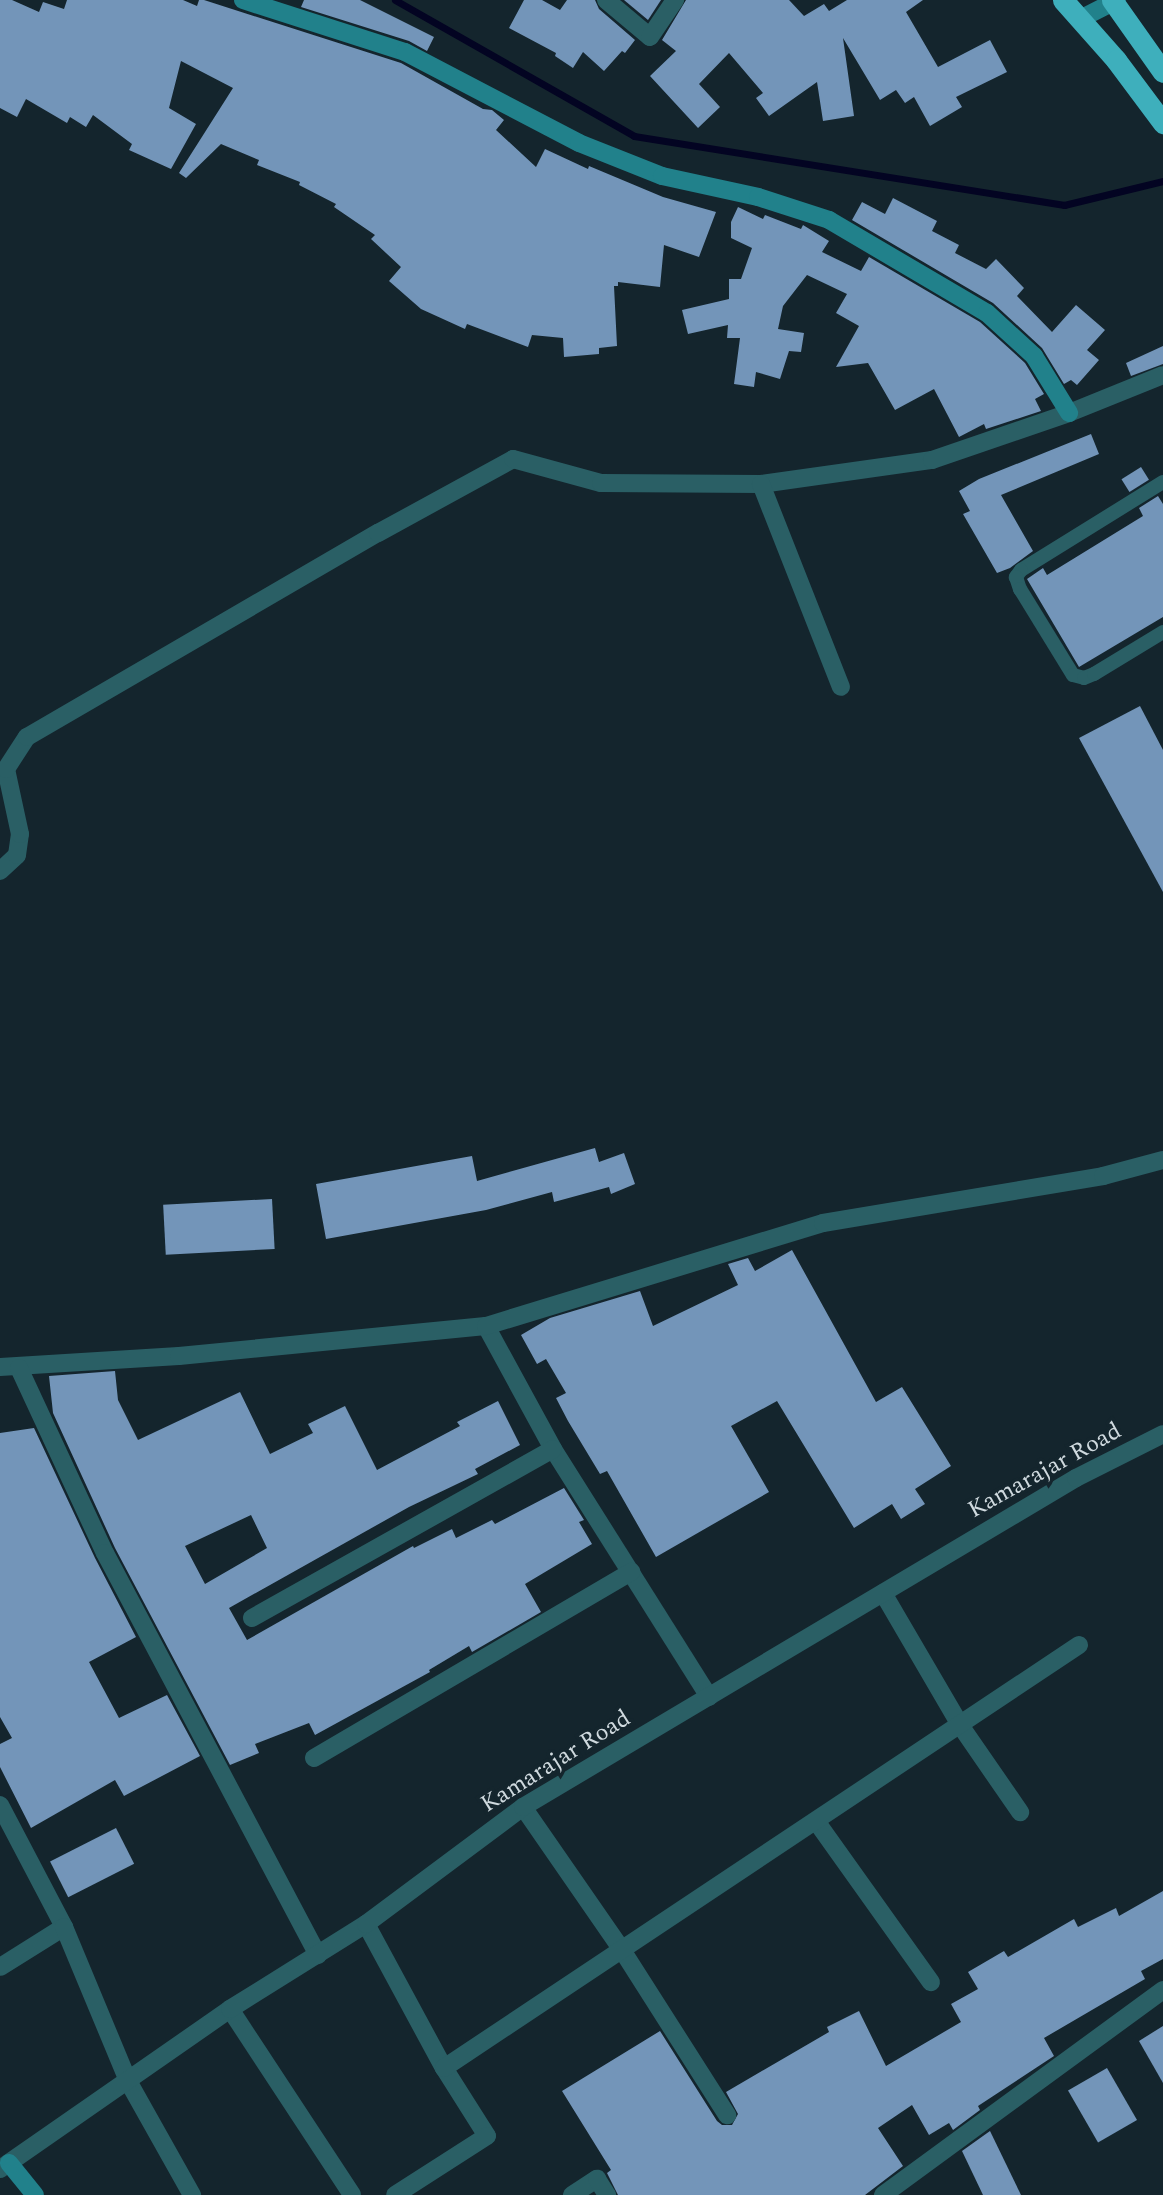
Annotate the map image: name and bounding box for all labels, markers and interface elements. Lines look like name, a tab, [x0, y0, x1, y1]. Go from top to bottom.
street label: Kamarajar Road	[963, 1417, 1127, 1525]
street label: Kamarajar Road	[476, 1704, 636, 1820]

